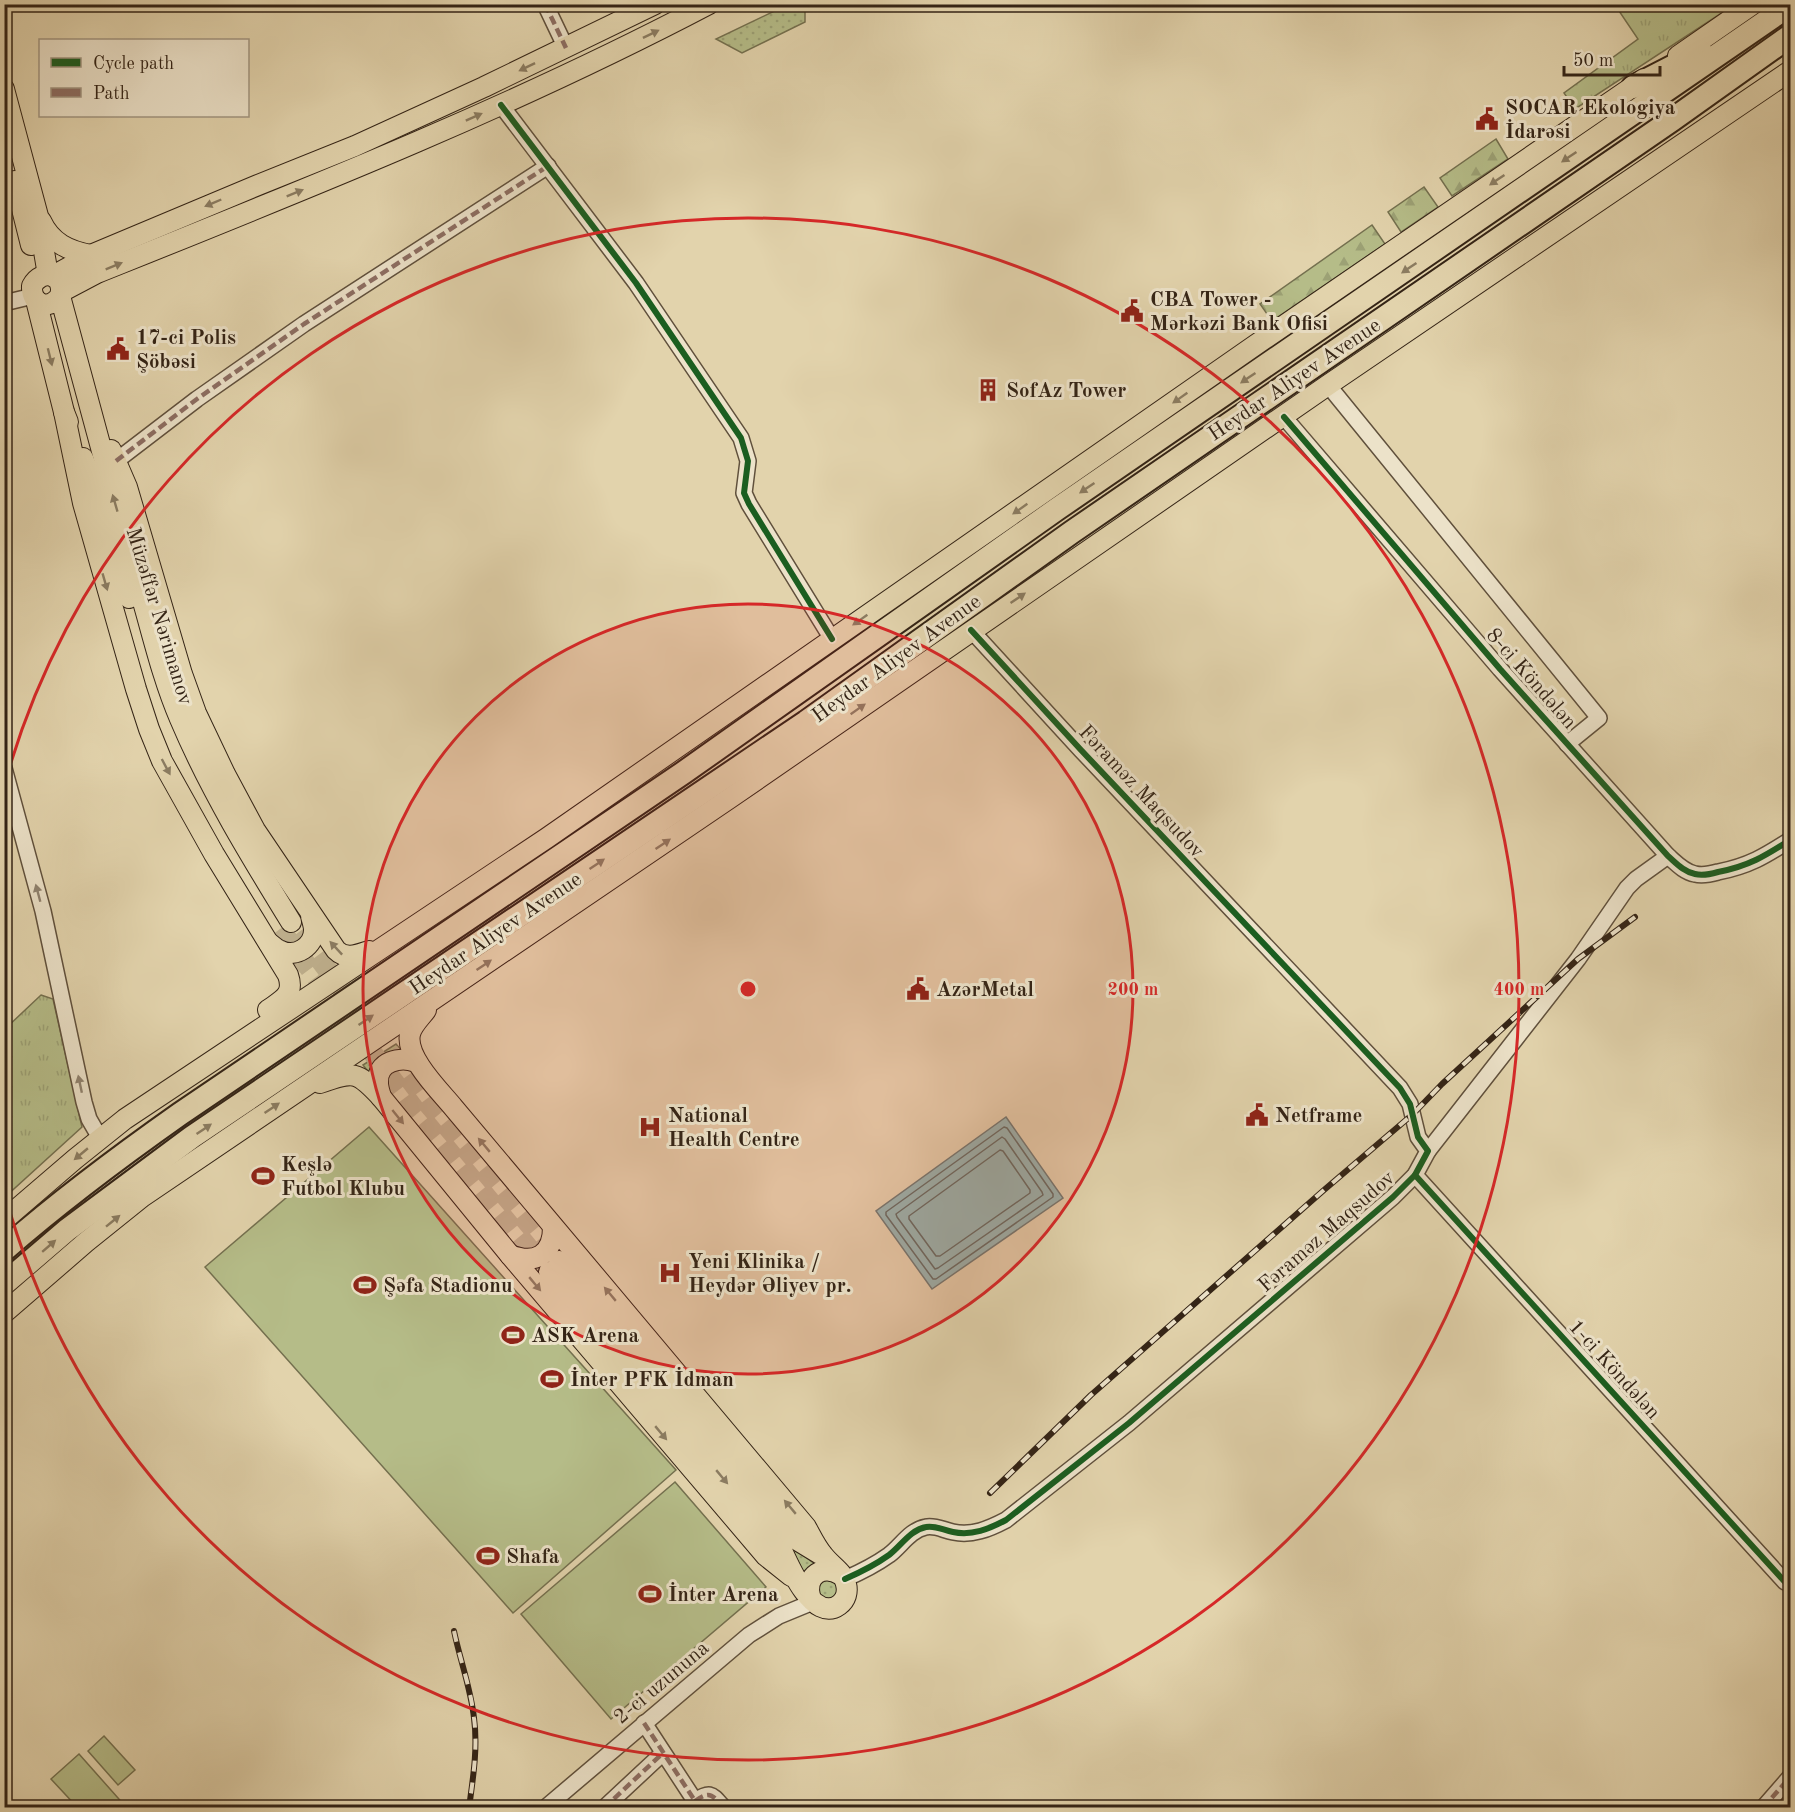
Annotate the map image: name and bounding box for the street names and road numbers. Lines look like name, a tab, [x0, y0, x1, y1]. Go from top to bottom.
street label: Heydar Aliyev Avenue	[1205, 315, 1385, 446]
street label: Müzəffər Nərimanov	[121, 525, 196, 708]
street label: Heydar Aliyev Avenue	[809, 591, 985, 727]
street label: 8-ci Köndələn	[1482, 625, 1580, 733]
street label: Fəraməz Maqsudov	[1074, 722, 1208, 863]
street label: Heydar Aliyev Avenue	[406, 869, 586, 1000]
street label: Fəraməz Maqsudov	[1255, 1167, 1399, 1297]
street label: 1-ci Köndələn	[1564, 1316, 1664, 1424]
street label: 2-ci uzununa	[611, 1638, 713, 1729]

